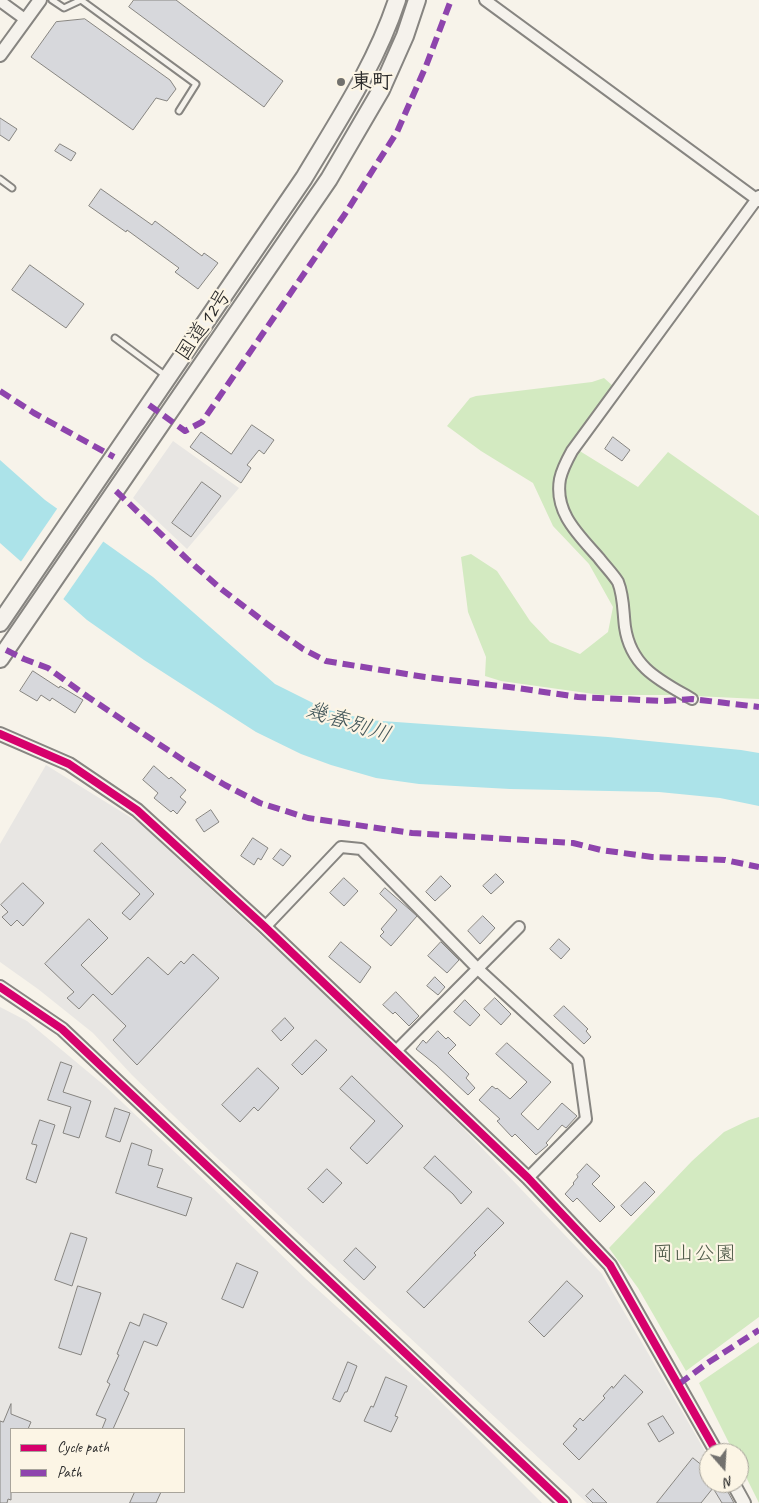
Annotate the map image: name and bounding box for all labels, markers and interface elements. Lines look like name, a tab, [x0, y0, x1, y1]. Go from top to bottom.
place label: 東町	[351, 69, 393, 95]
marker: 東町	[335, 76, 347, 88]
street label: 国道12号	[171, 284, 237, 366]
water label: 幾春別川	[302, 697, 394, 749]
park label: 岡山公園	[652, 1241, 736, 1267]
legend	[10, 1428, 185, 1493]
text: Cycle path	[57, 1438, 109, 1457]
north arrow	[699, 1443, 749, 1493]
text: Path	[57, 1463, 82, 1482]
text: N	[722, 1472, 736, 1491]

